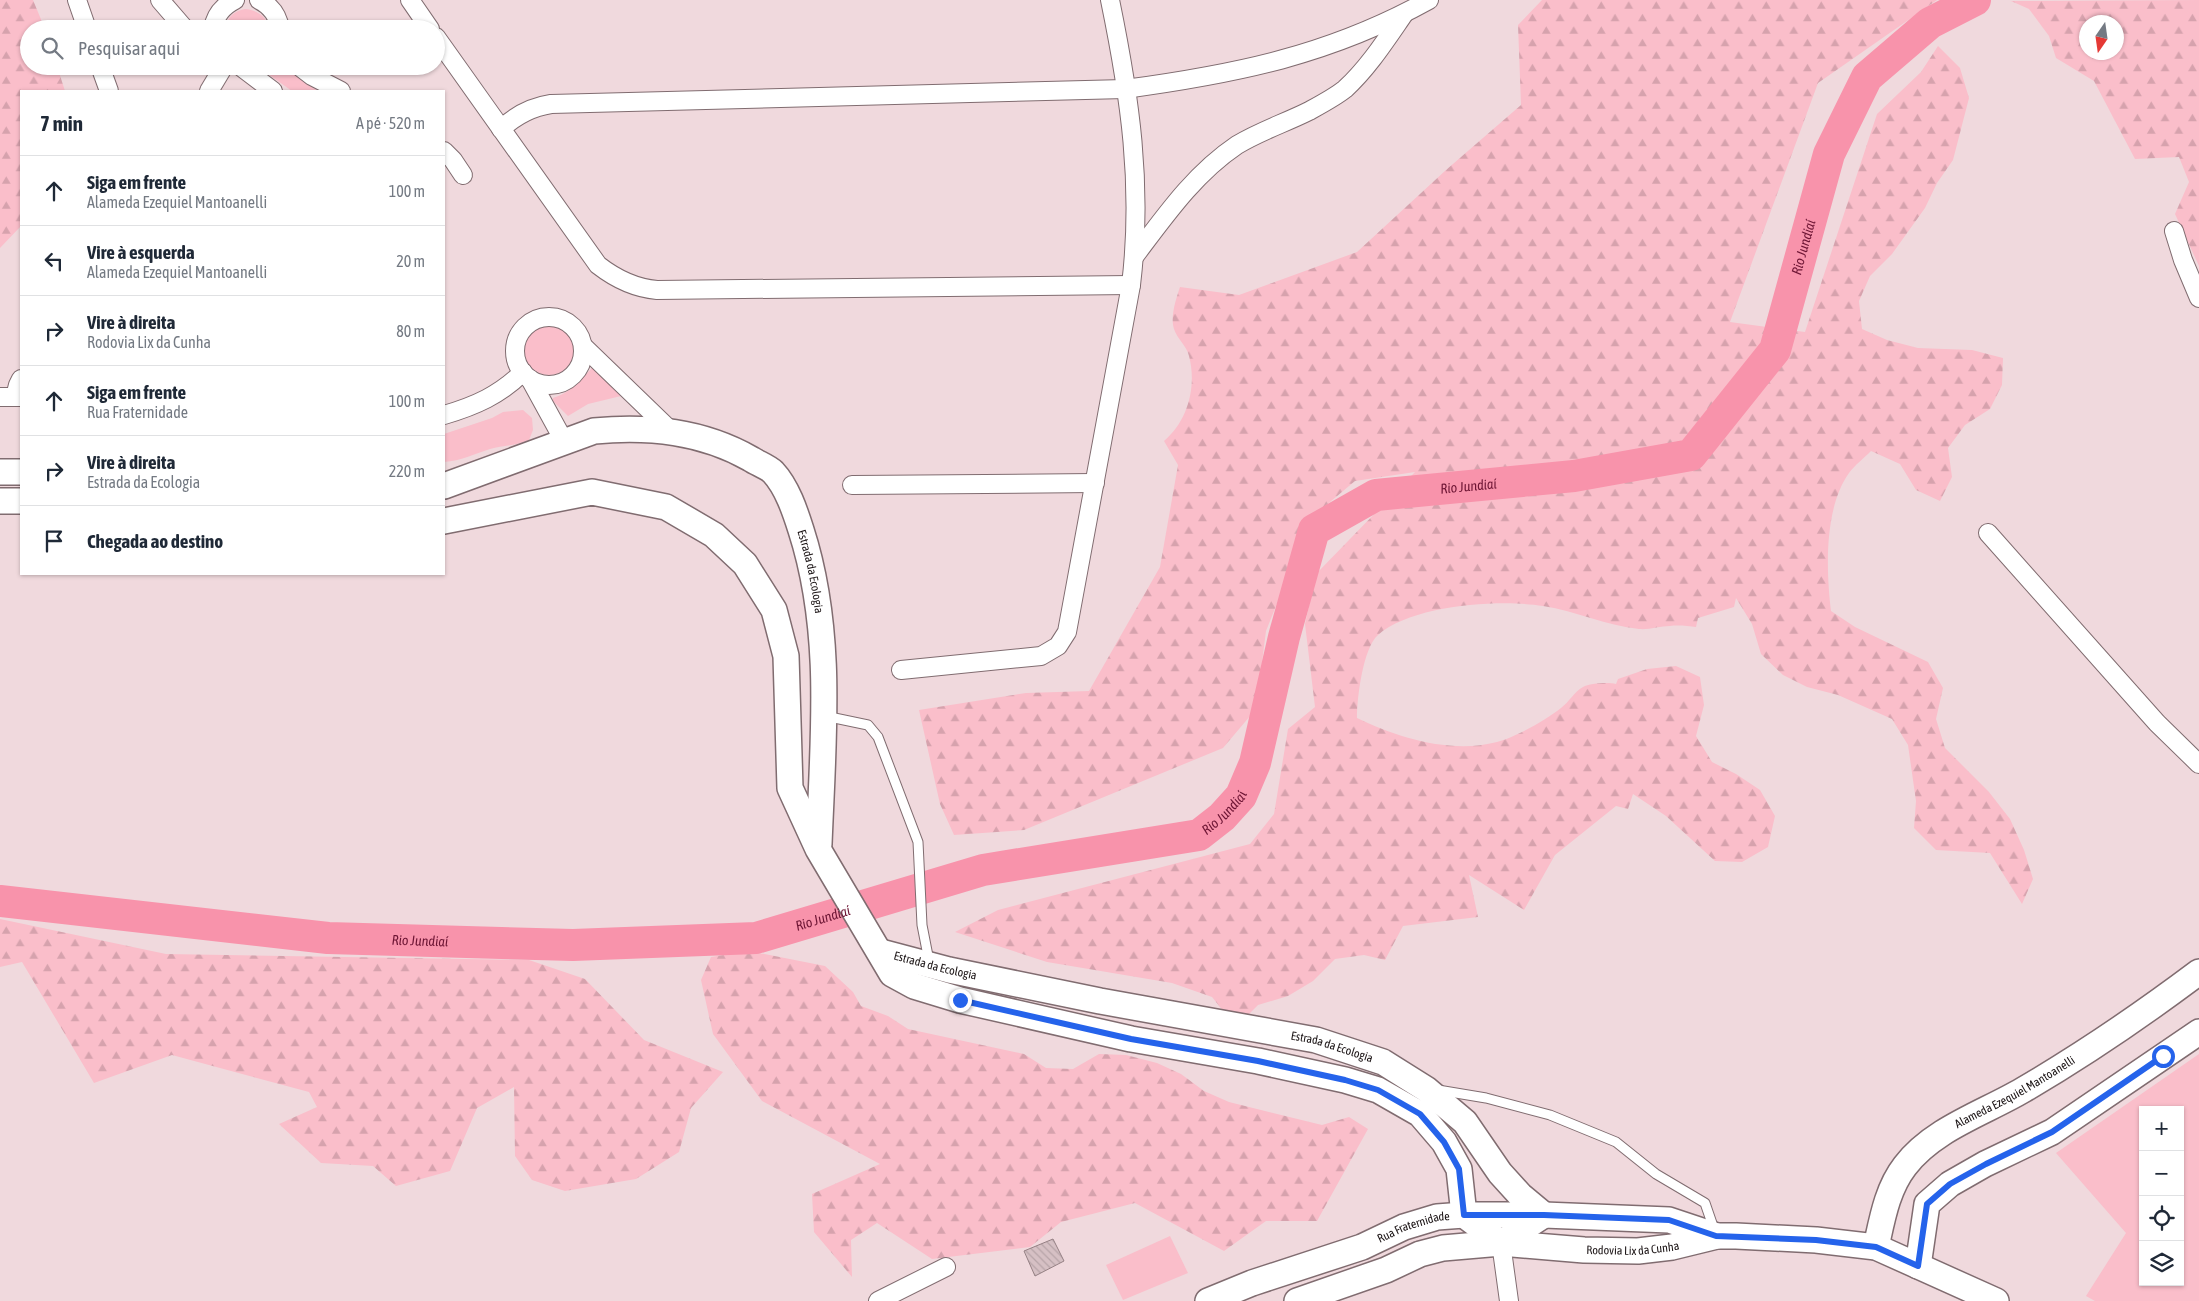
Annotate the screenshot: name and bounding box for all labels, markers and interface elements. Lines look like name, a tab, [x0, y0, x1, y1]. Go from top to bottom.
north arrow	[2079, 15, 2124, 60]
search box	[20, 20, 445, 75]
icon: search	[38, 34, 66, 62]
text: Pesquisar aqui	[78, 37, 180, 59]
text: 7 min	[40, 111, 83, 135]
text: A pé · 520 m	[356, 114, 425, 132]
text: Siga em frente	[87, 171, 186, 193]
icon: ahead	[40, 177, 68, 205]
text: 100 m	[389, 182, 425, 200]
text: Alameda Ezequiel Mantoanelli	[87, 193, 267, 211]
water label: Rio Jundiaí	[1788, 217, 1819, 276]
text: Vire à esquerda	[87, 241, 195, 263]
icon: left	[40, 247, 68, 275]
text: 20 m	[396, 252, 425, 270]
text: Alameda Ezequiel Mantoanelli	[87, 263, 267, 281]
text: Vire à direita	[87, 311, 175, 333]
icon: right	[40, 317, 68, 345]
text: 80 m	[396, 322, 425, 340]
text: Rodovia Lix da Cunha	[87, 333, 211, 351]
text: Siga em frente	[87, 381, 186, 403]
icon: ahead	[40, 387, 68, 415]
text: 100 m	[389, 392, 425, 410]
text: Rua Fraternidade	[87, 403, 188, 421]
text: Vire à direita	[87, 451, 175, 473]
icon: right	[40, 457, 68, 485]
text: 220 m	[389, 462, 425, 480]
text: Estrada da Ecologia	[87, 473, 200, 491]
water label: Rio Jundiaí	[1440, 475, 1498, 497]
icon: arrive	[40, 527, 68, 555]
street label: Estrada da Ecologia	[794, 528, 826, 614]
text: Chegada ao destino	[87, 530, 223, 552]
water label: Rio Jundiaí	[1199, 788, 1250, 838]
water label: Rio Jundiaí	[793, 902, 853, 934]
water label: Rio Jundiaí	[391, 932, 449, 949]
street label: Estrada da Ecologia	[892, 949, 978, 983]
route end	[949, 989, 972, 1012]
street label: Estrada da Ecologia	[1290, 1029, 1375, 1065]
route start	[2152, 1045, 2175, 1068]
street label: Alameda Ezequiel Mantoanelli	[1952, 1053, 2077, 1131]
map controls	[2139, 1106, 2184, 1286]
button: +	[2139, 1106, 2184, 1151]
button: −	[2139, 1151, 2184, 1196]
button: locate	[2139, 1196, 2184, 1241]
street label: Rua Fraternidade	[1375, 1209, 1450, 1246]
street label: Rodovia Lix da Cunha	[1586, 1238, 1681, 1258]
button: layers	[2139, 1241, 2184, 1286]

